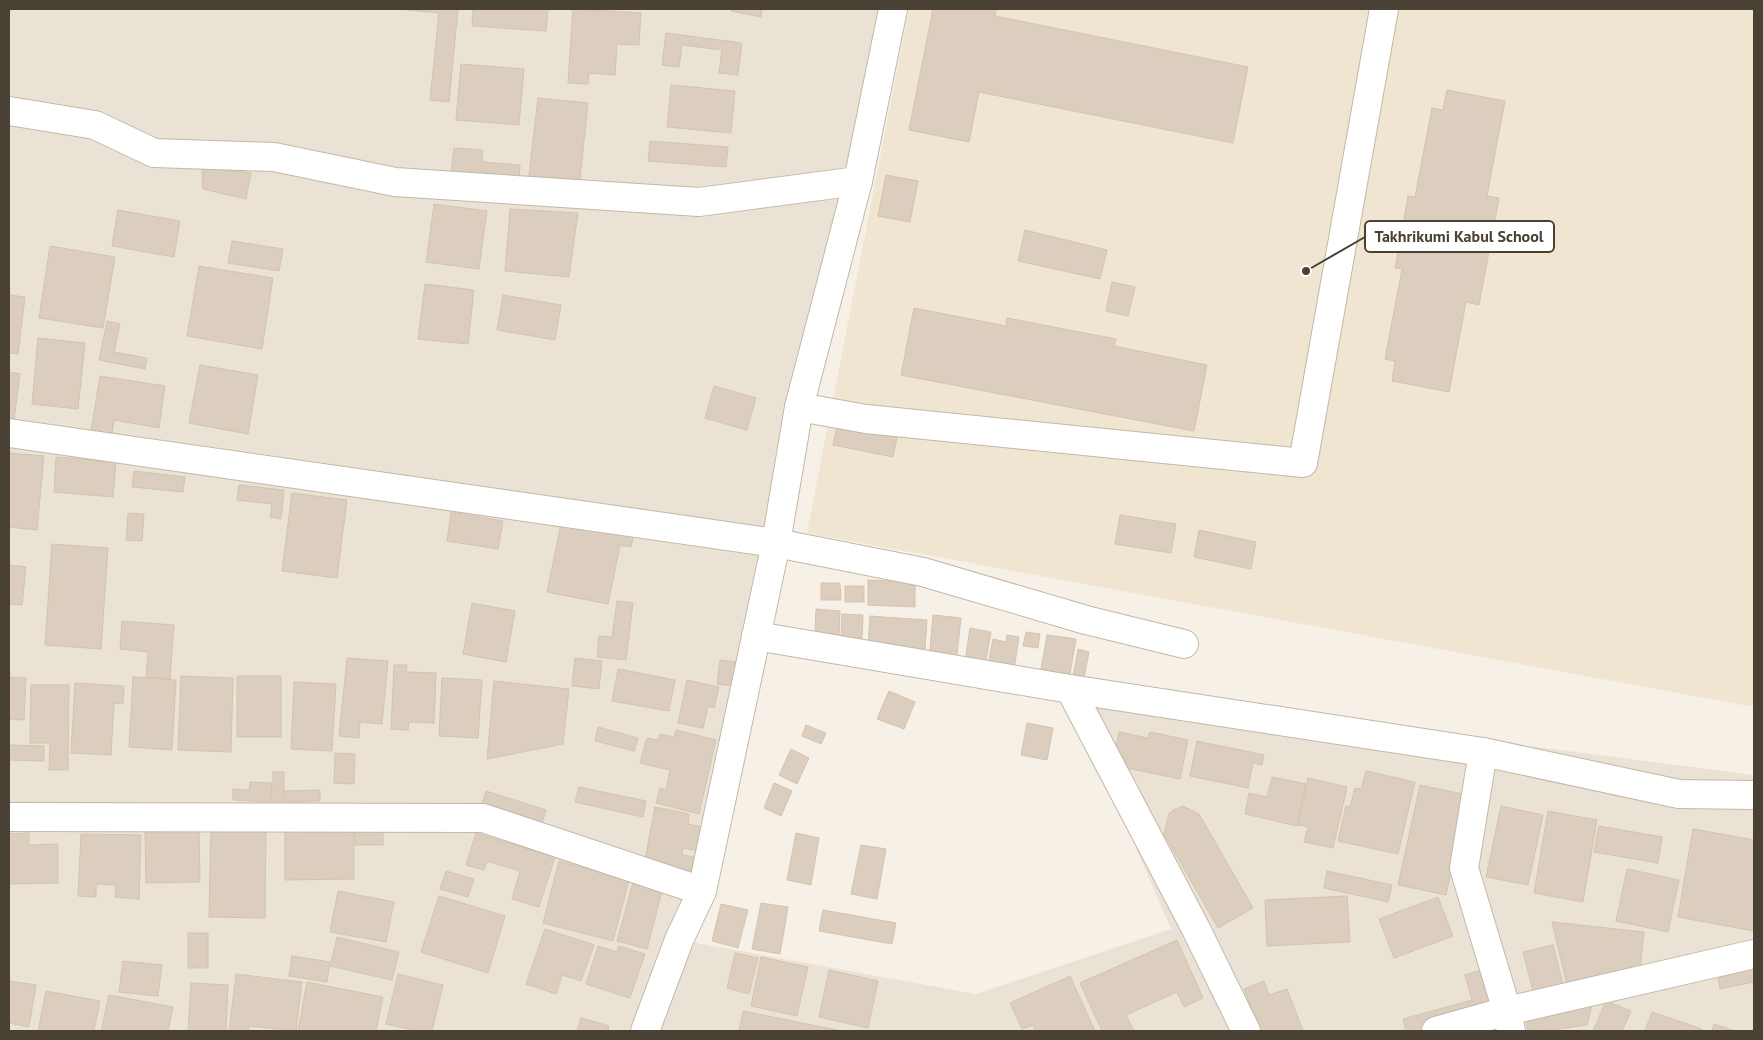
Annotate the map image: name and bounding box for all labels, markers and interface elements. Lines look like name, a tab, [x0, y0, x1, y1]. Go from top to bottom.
callout: Takhrikumi Kabul School	[1365, 221, 1554, 252]
text: Takhrikumi Kabul School	[1374, 226, 1544, 246]

